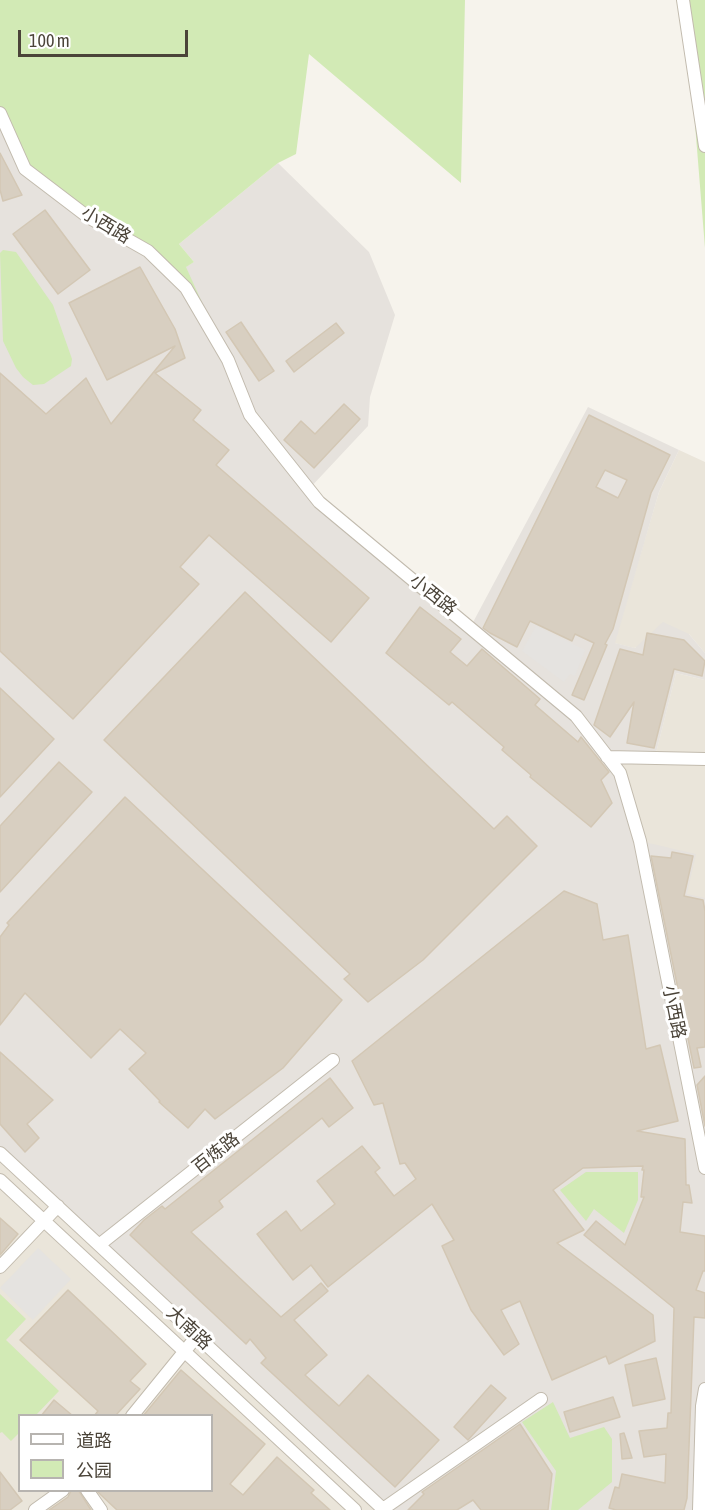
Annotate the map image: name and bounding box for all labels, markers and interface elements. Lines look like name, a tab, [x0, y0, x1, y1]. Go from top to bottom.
scale bar	[21, 18, 190, 56]
text: 100 m	[29, 30, 70, 51]
street label: 小西路	[77, 202, 135, 248]
street label: 小西路	[405, 570, 461, 620]
street label: 小西路	[658, 983, 690, 1041]
street label: 百炼路	[188, 1128, 244, 1178]
street label: 大南路	[162, 1302, 216, 1354]
legend	[18, 1414, 213, 1492]
text: 道路	[76, 1430, 112, 1451]
text: 公园	[76, 1460, 112, 1481]

